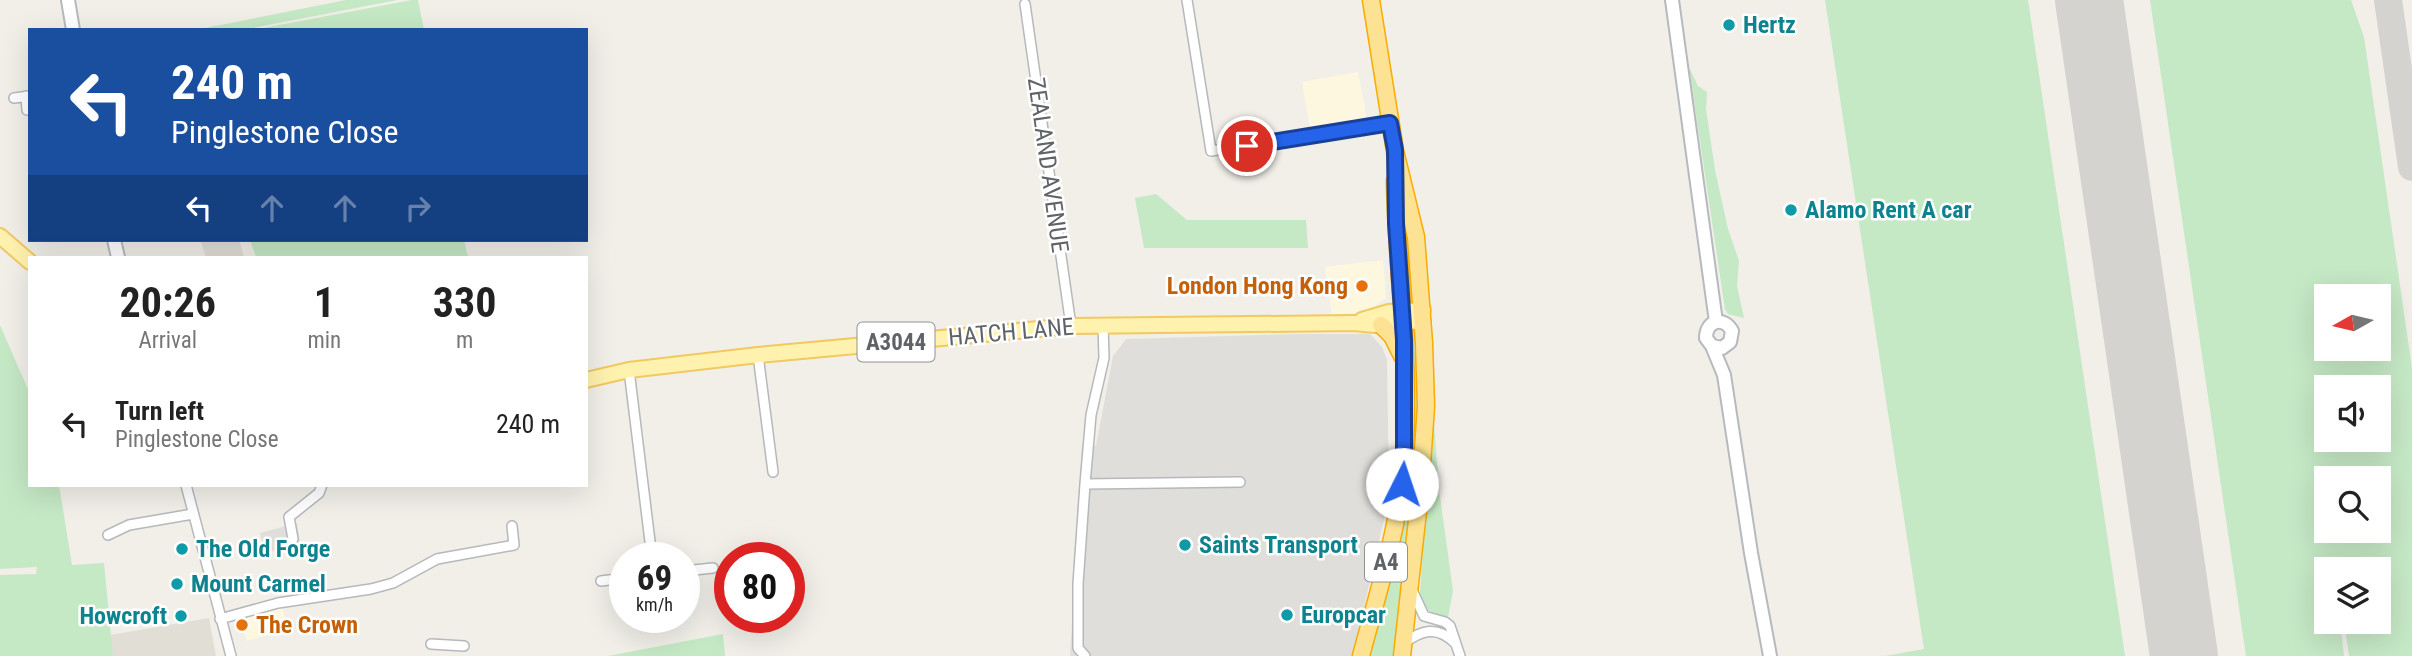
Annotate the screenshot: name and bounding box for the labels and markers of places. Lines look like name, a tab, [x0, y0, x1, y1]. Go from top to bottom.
place label: Hertz	[1743, 11, 1796, 39]
marker: Hertz	[1721, 17, 1737, 33]
pin	[1217, 116, 1277, 176]
place label: Alamo Rent A car	[1805, 196, 1972, 224]
marker: Alamo Rent A car	[1783, 202, 1799, 218]
place label: London Hong Kong	[1167, 272, 1348, 300]
marker: London Hong Kong	[1354, 278, 1370, 294]
place label: Saints Transport	[1199, 531, 1358, 559]
place label: The Old Forge	[196, 535, 330, 563]
marker: Saints Transport	[1177, 537, 1193, 553]
marker: The Old Forge	[174, 541, 190, 557]
place label: Mount Carmel	[191, 570, 326, 598]
marker: Mount Carmel	[169, 576, 185, 592]
place label: Europcar	[1301, 601, 1386, 629]
place label: Howcroft	[79, 602, 167, 630]
marker: Europcar	[1279, 607, 1295, 623]
marker: Howcroft	[173, 608, 189, 624]
place label: The Crown	[256, 611, 358, 639]
marker: The Crown	[234, 617, 250, 633]

